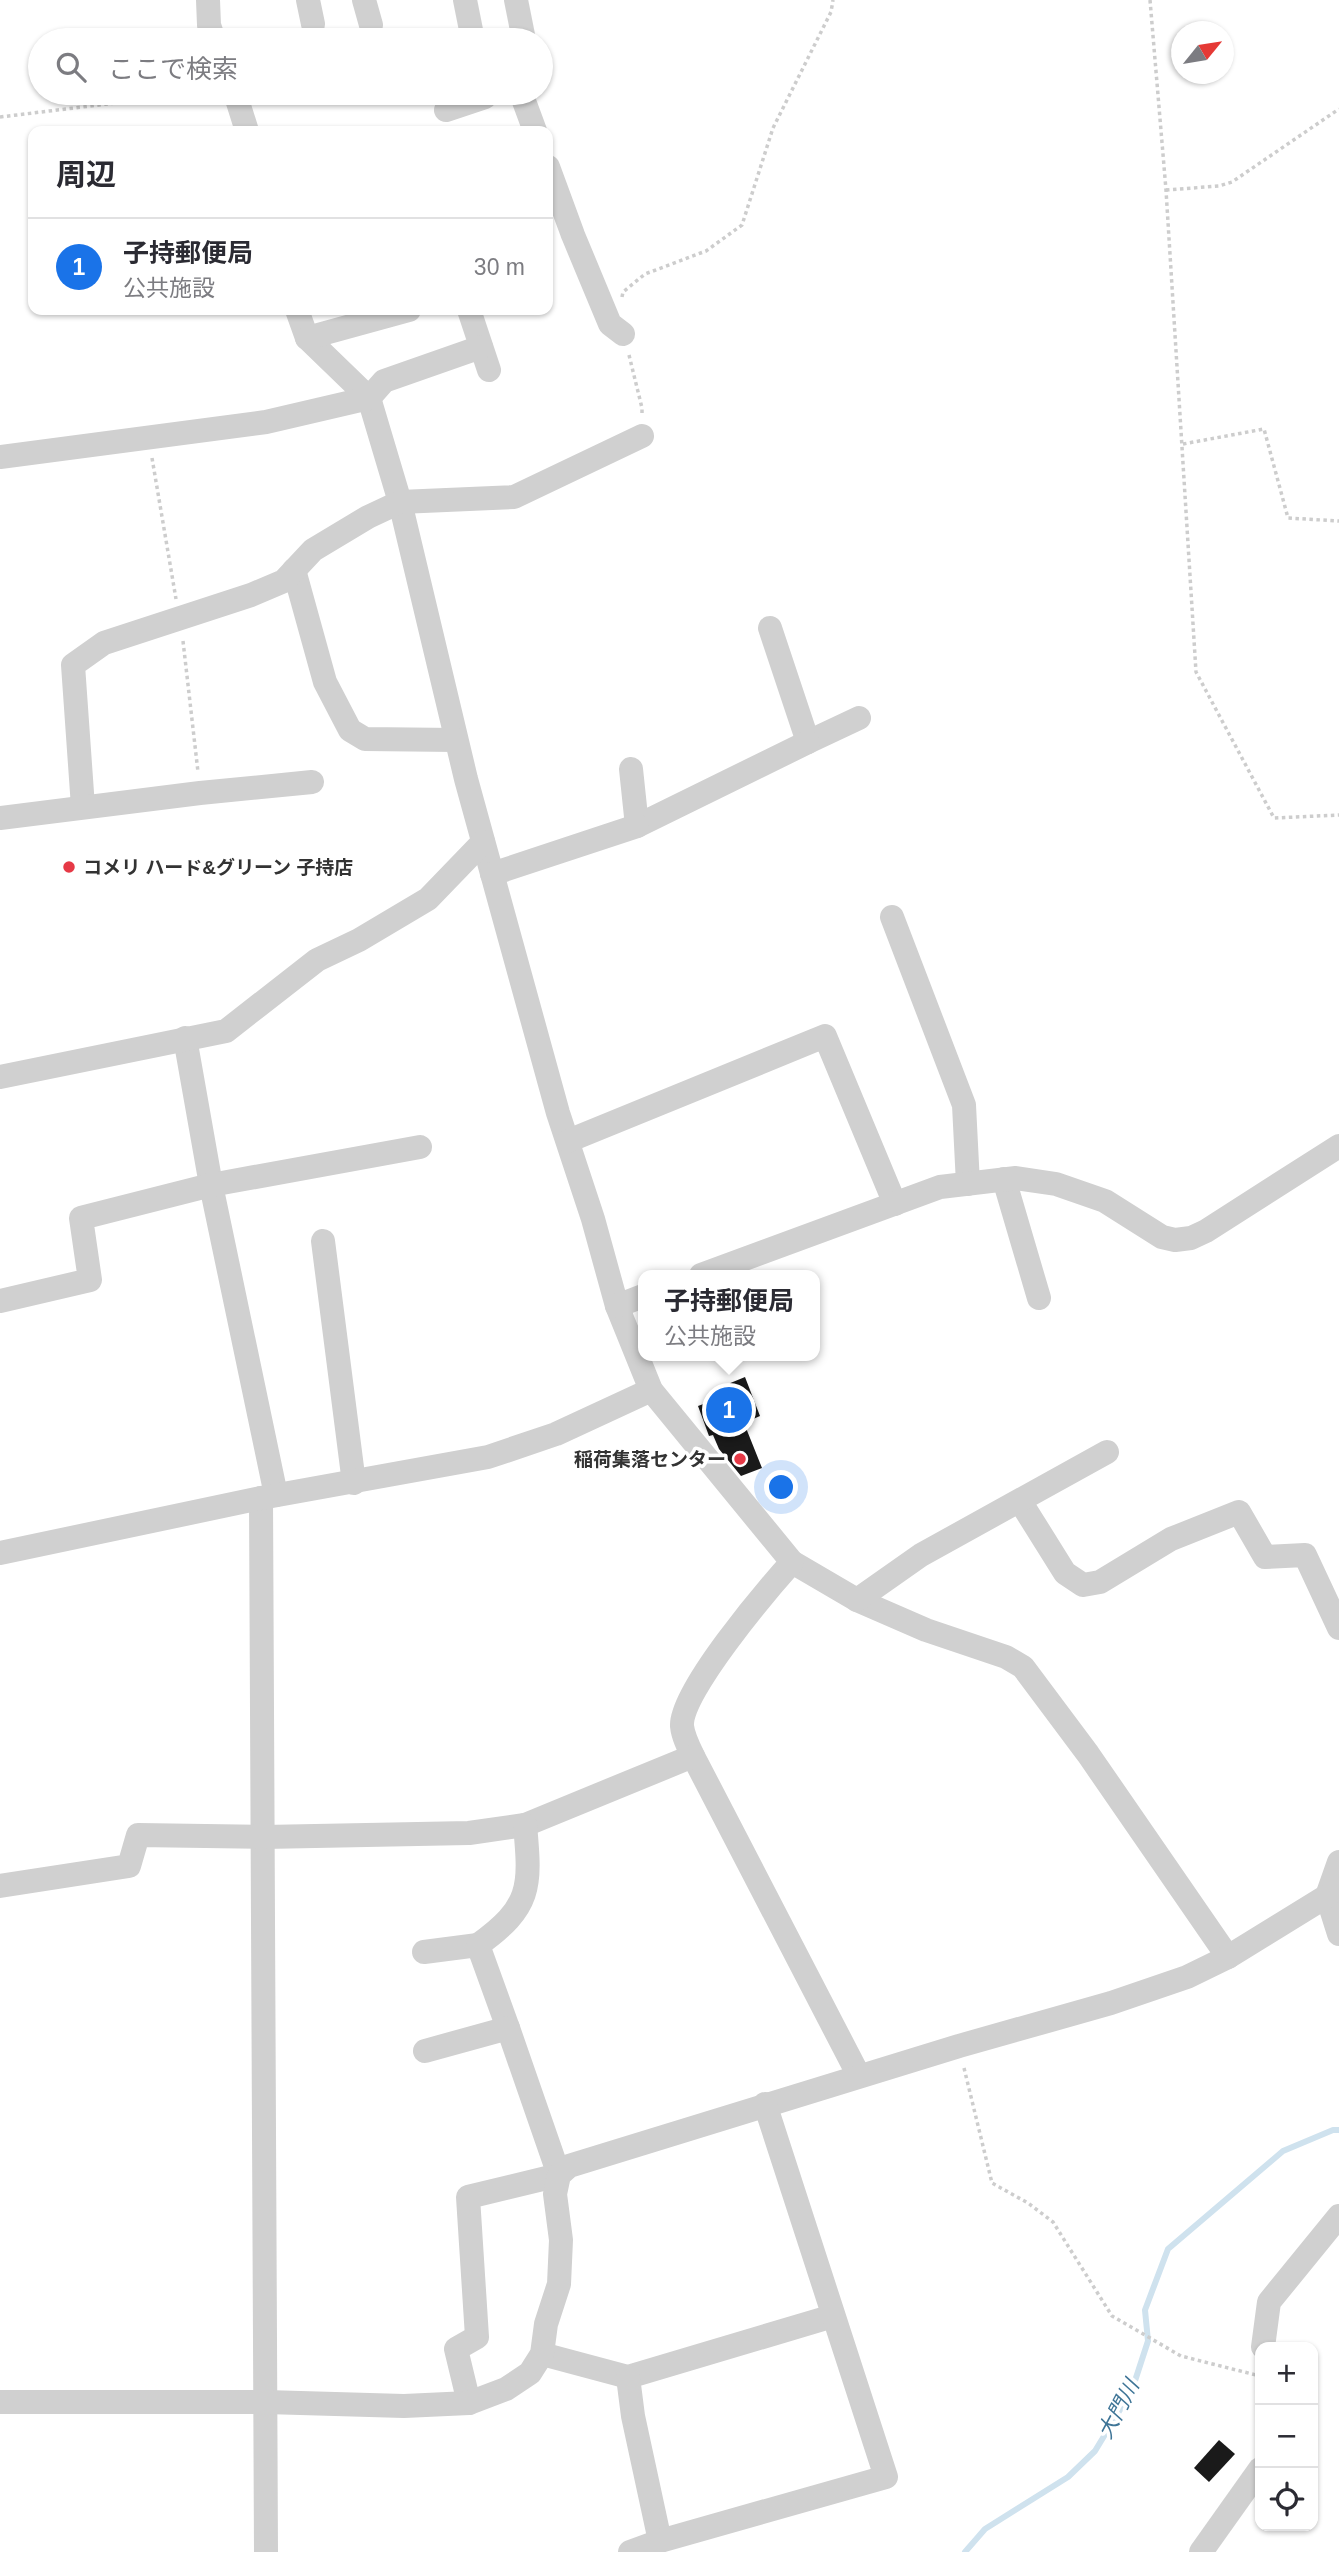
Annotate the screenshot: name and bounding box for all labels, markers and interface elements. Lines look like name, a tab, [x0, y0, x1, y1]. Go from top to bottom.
north arrow	[1171, 21, 1234, 84]
search box	[28, 28, 553, 105]
icon: search	[52, 48, 90, 86]
text: ここで検索	[108, 54, 238, 84]
text: 周辺	[56, 158, 116, 191]
text: 子持郵便局	[123, 238, 253, 268]
text: 1	[73, 254, 85, 280]
text: 30 m	[474, 254, 525, 280]
text: 公共施設	[123, 275, 215, 301]
place label: コメリ ハード&グリーン 子持店	[83, 857, 353, 878]
marker: コメリ ハード&グリーン 子持店	[61, 859, 77, 875]
popup	[638, 1270, 820, 1361]
text: 子持郵便局	[664, 1286, 794, 1316]
text: 公共施設	[664, 1323, 756, 1349]
pin: 1	[706, 1384, 752, 1436]
place label: 稲荷集落センター	[574, 1449, 726, 1470]
marker: 稲荷集落センター	[732, 1451, 748, 1467]
your location	[764, 1470, 798, 1504]
map controls	[1255, 2342, 1318, 2531]
button: +	[1255, 2342, 1318, 2405]
water label: 大門川	[1093, 2374, 1144, 2442]
button: −	[1255, 2405, 1318, 2468]
button: locate	[1255, 2468, 1318, 2531]

